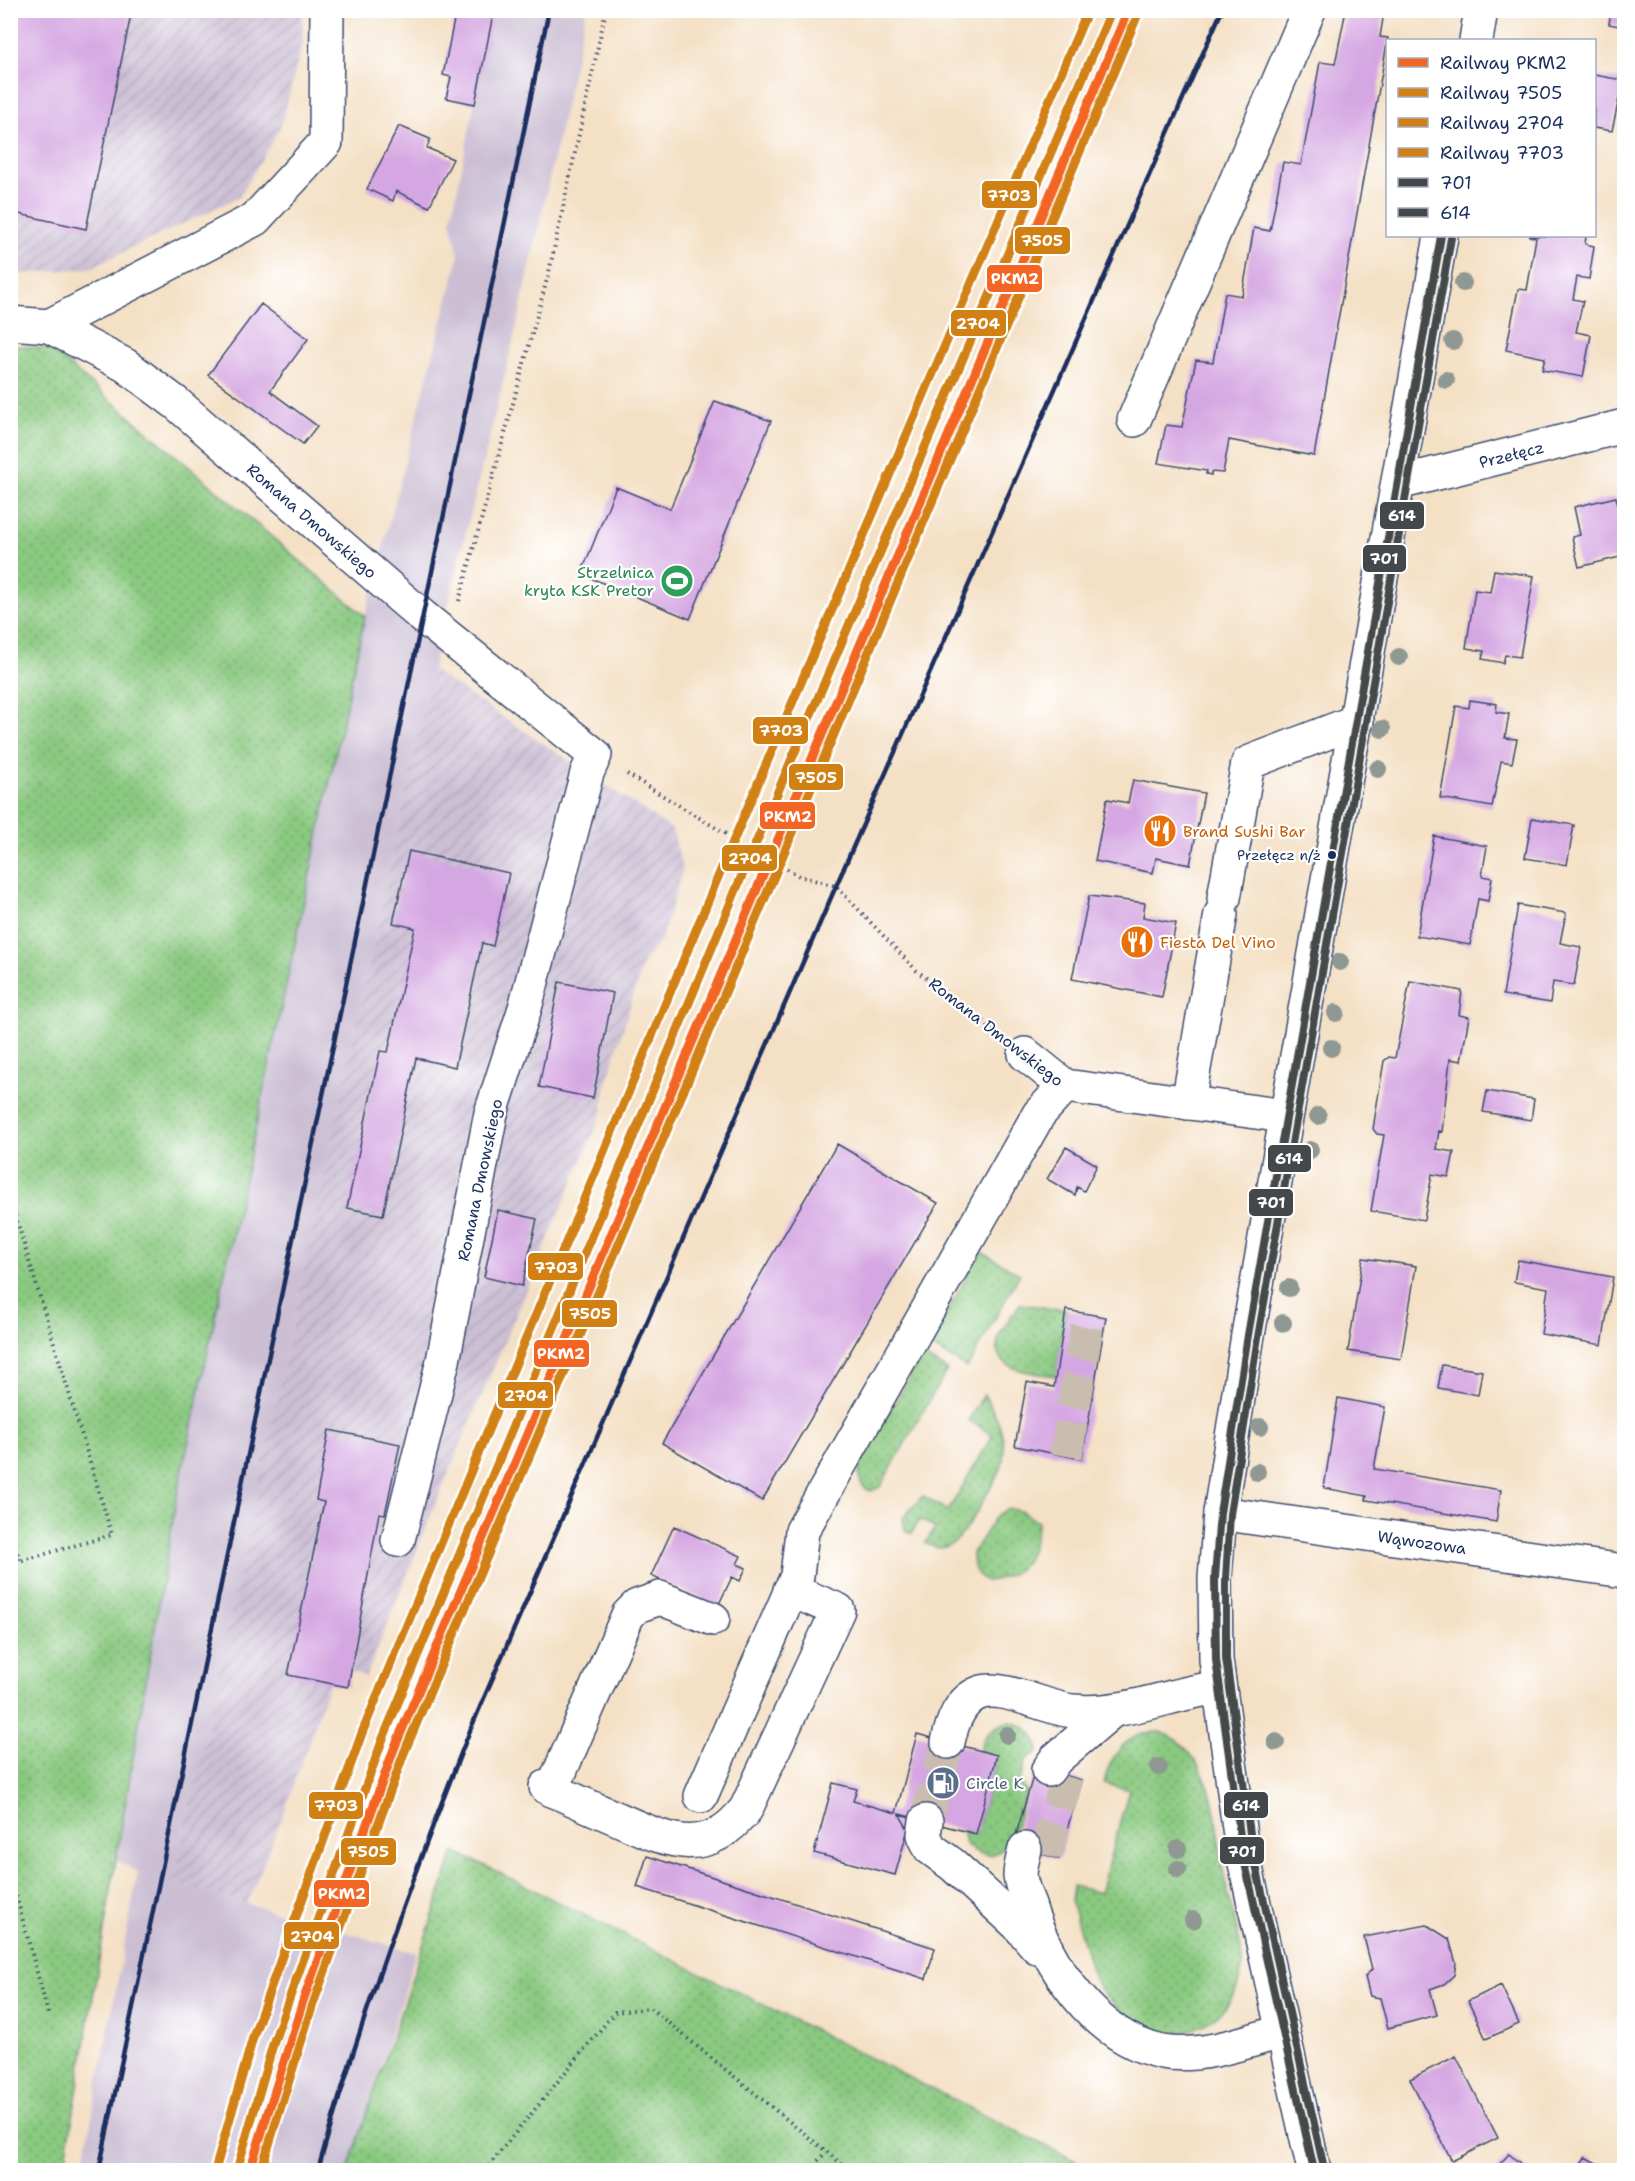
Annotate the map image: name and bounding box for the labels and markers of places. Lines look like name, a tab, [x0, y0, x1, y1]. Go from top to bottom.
place label: Strzelnica kryta KSK Pretor	[524, 562, 654, 601]
sports icon: Strzelnica kryta KSK Pretor	[659, 563, 695, 599]
restaurant icon: Brand Sushi Bar	[1142, 813, 1178, 849]
place label: Brand Sushi Bar	[1183, 821, 1306, 842]
place label: Przełęcz n/ż	[1237, 846, 1321, 864]
marker: Przełęcz n/ż	[1326, 849, 1338, 861]
restaurant icon: Fiesta Del Vino	[1119, 924, 1155, 960]
place label: Fiesta Del Vino	[1160, 932, 1276, 953]
fuel station icon: Circle K	[925, 1765, 961, 1801]
place label: Circle K	[966, 1773, 1025, 1794]

